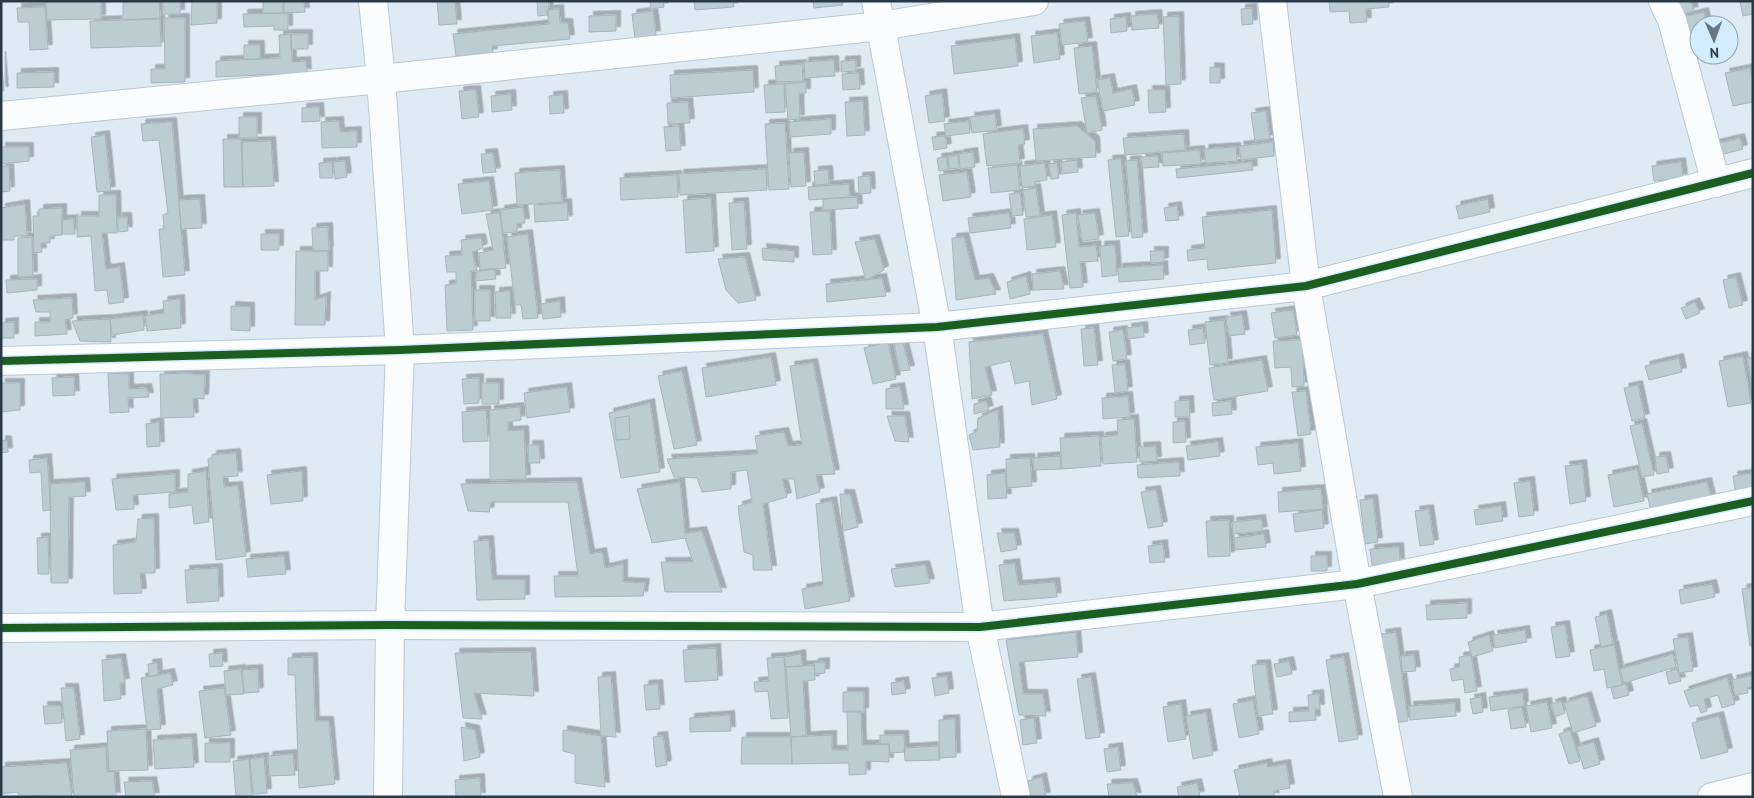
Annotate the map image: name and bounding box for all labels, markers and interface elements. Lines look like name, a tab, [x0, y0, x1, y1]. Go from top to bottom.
north arrow	[1689, 15, 1739, 65]
text: N	[1710, 44, 1719, 62]

